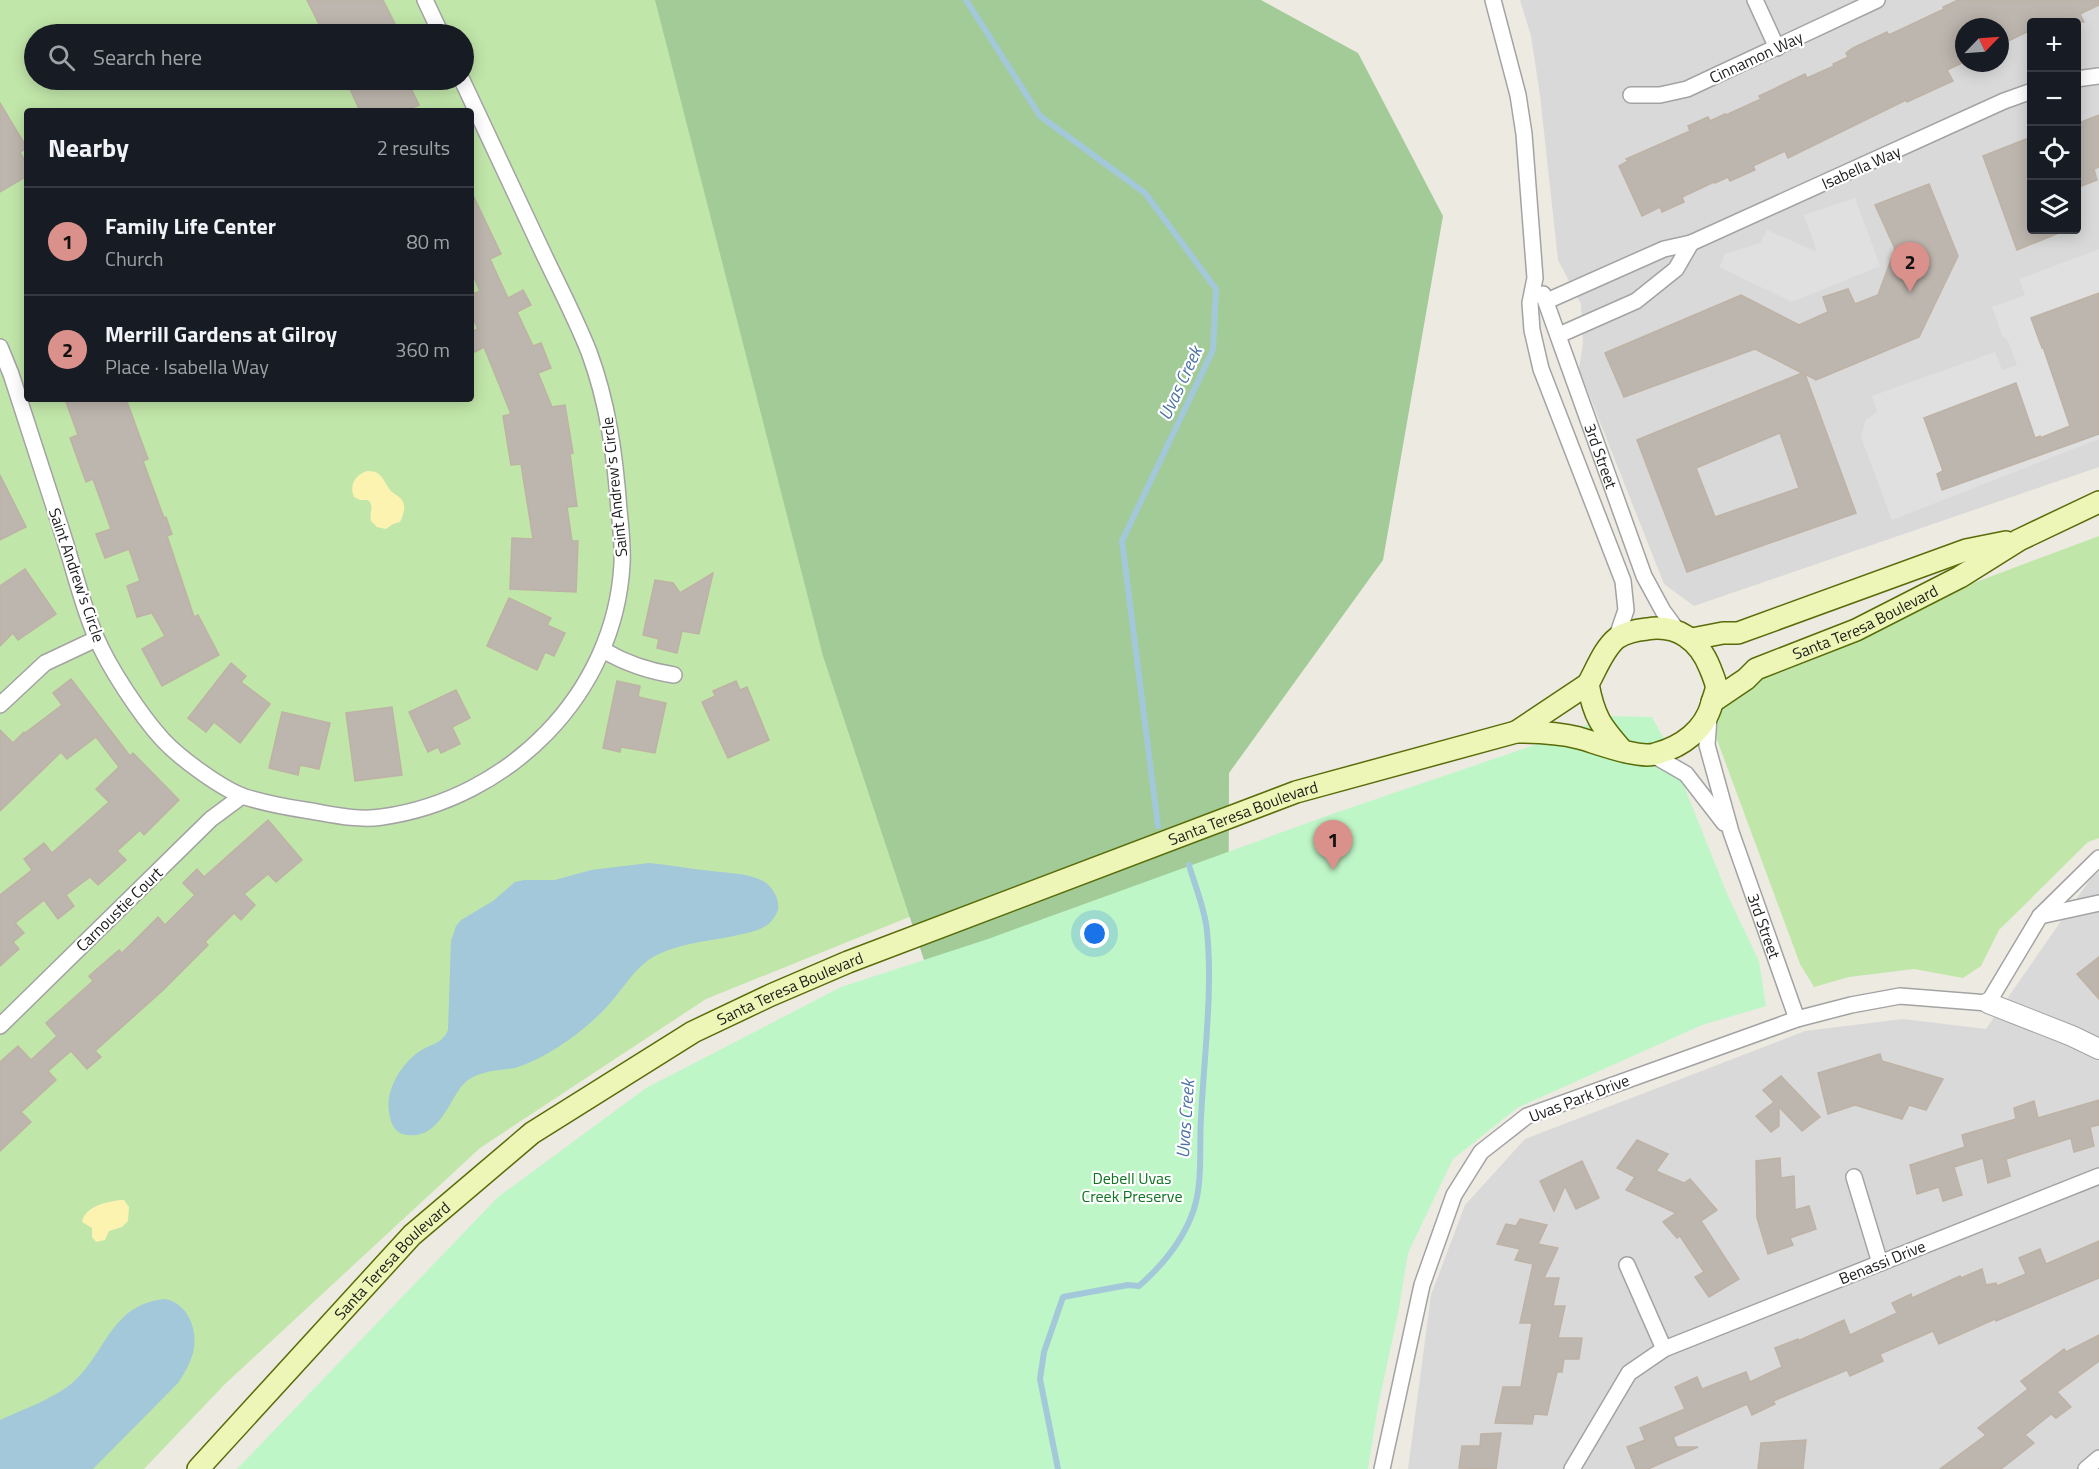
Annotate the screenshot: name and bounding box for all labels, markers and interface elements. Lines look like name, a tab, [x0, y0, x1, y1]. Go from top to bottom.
north arrow	[1955, 18, 2009, 72]
map controls	[2027, 18, 2081, 234]
button: +	[2027, 18, 2081, 72]
search box	[24, 24, 474, 90]
street label: Cinnamon Way	[1705, 25, 1807, 89]
text: Search here	[93, 40, 202, 74]
icon: search	[45, 41, 78, 74]
button: −	[2027, 72, 2081, 126]
button: locate	[2027, 126, 2081, 180]
text: Nearby	[48, 128, 129, 167]
text: 2 results	[377, 132, 450, 163]
street label: Isabella Way	[1818, 139, 1905, 195]
button: layers	[2027, 180, 2081, 234]
text: Family Life Center	[105, 209, 276, 243]
text: 1	[62, 226, 73, 257]
text: 80 m	[406, 226, 450, 257]
pin: 2	[1890, 242, 1930, 292]
text: Church	[105, 243, 163, 274]
text: Merrill Gardens at Gilroy	[105, 317, 337, 351]
text: 2	[62, 334, 73, 365]
text: 360 m	[395, 334, 450, 365]
water label: Uvas Creek	[1151, 340, 1210, 424]
text: Place · Isabella Way	[105, 351, 269, 382]
street label: Saint Andrew's Circle	[595, 416, 633, 558]
street label: 3rd Street	[1578, 420, 1624, 492]
street label: Saint Andrew's Circle	[43, 505, 111, 645]
street label: Santa Teresa Boulevard	[1789, 578, 1942, 666]
street label: Santa Teresa Boulevard	[1165, 775, 1320, 851]
pin: 1	[1314, 820, 1352, 870]
street label: Carnoustie Court	[70, 861, 168, 957]
street label: 3rd Street	[1742, 890, 1787, 962]
your location	[1080, 919, 1109, 948]
street label: Santa Teresa Boulevard	[713, 945, 866, 1031]
street label: Uvas Park Drive	[1525, 1068, 1633, 1128]
water label: Uvas Creek	[1169, 1077, 1201, 1159]
park label: Debell Uvas Creek Preserve	[1082, 1166, 1183, 1208]
street label: Santa Teresa Boulevard	[328, 1196, 455, 1325]
street label: Benassi Drive	[1835, 1234, 1929, 1290]

